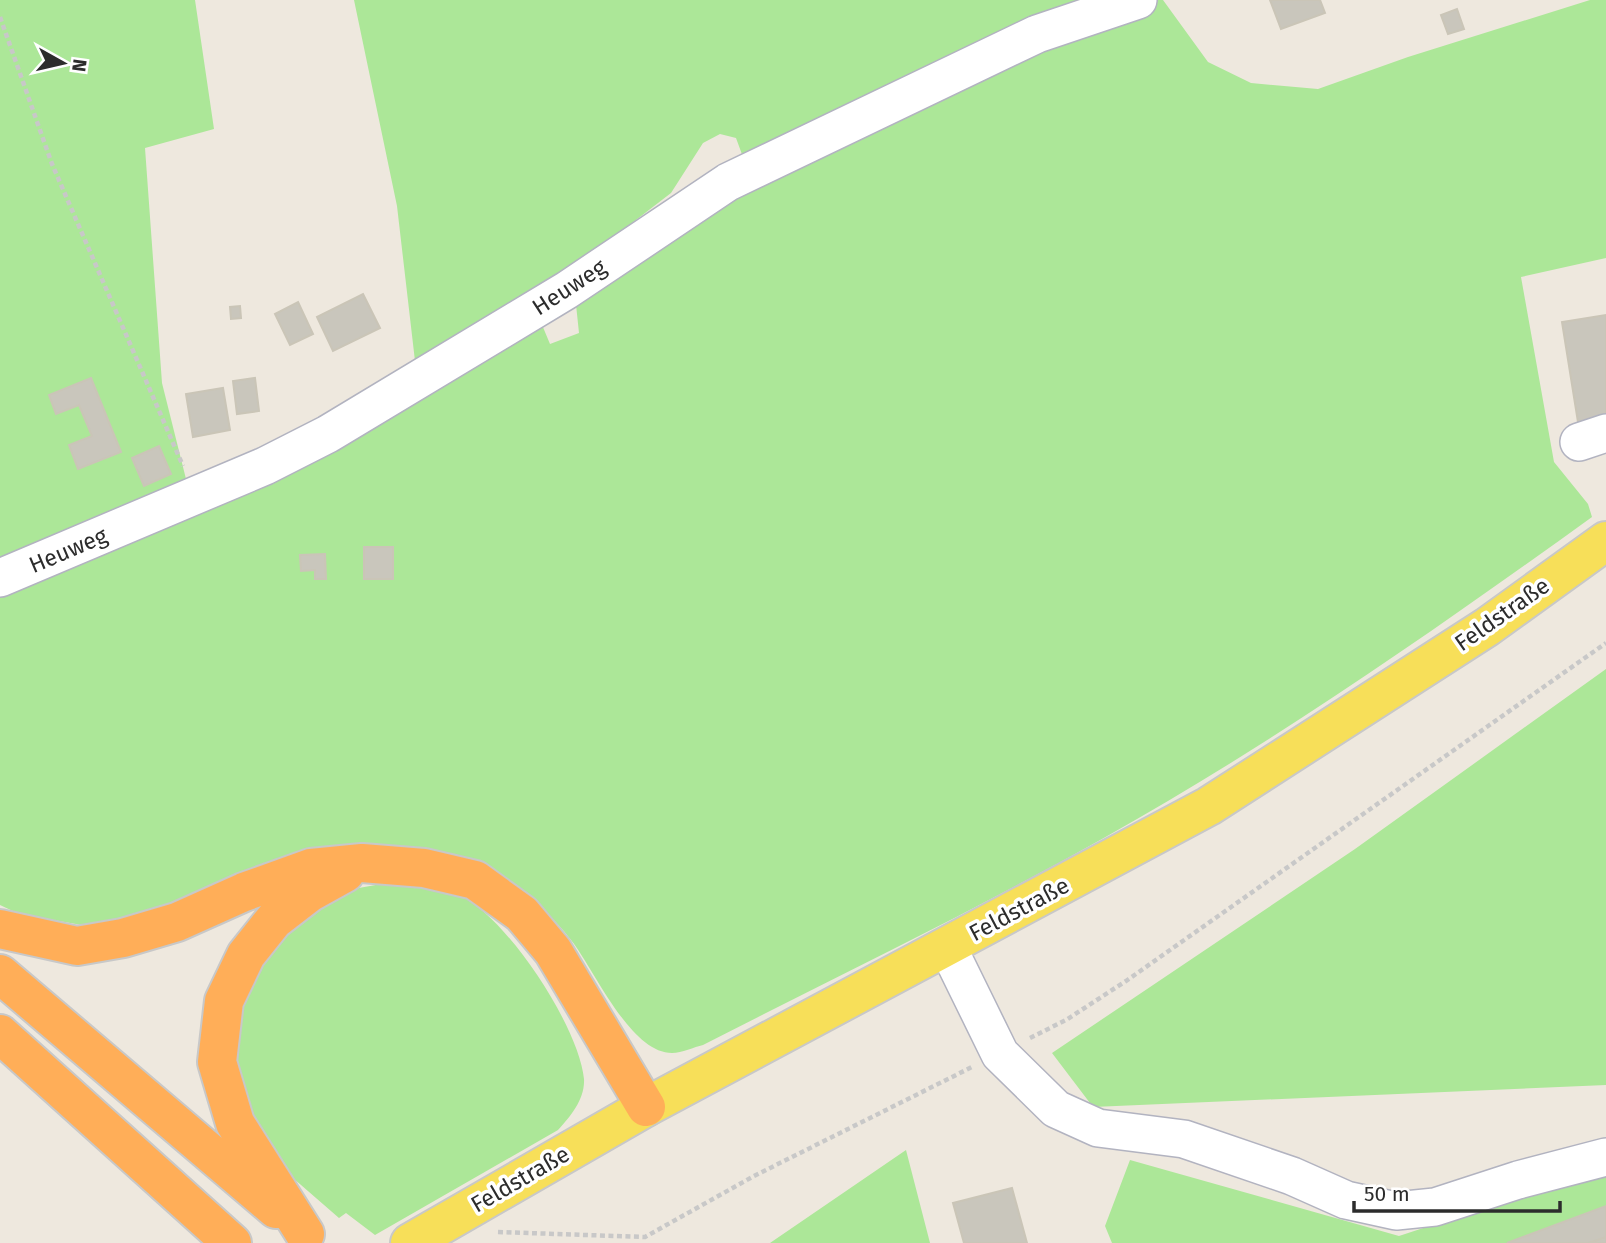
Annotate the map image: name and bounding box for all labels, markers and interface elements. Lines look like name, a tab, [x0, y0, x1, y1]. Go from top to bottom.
north arrow	[28, 28, 98, 98]
text: N	[67, 57, 92, 73]
street label: Heuweg	[527, 253, 611, 321]
street label: Heuweg	[25, 521, 111, 579]
street label: Feldstraße	[1449, 571, 1555, 657]
street label: Feldstraße	[964, 871, 1074, 947]
street label: Feldstraße	[466, 1140, 574, 1218]
scale bar	[1354, 1170, 1560, 1214]
text: 50 m	[1364, 1181, 1410, 1207]

